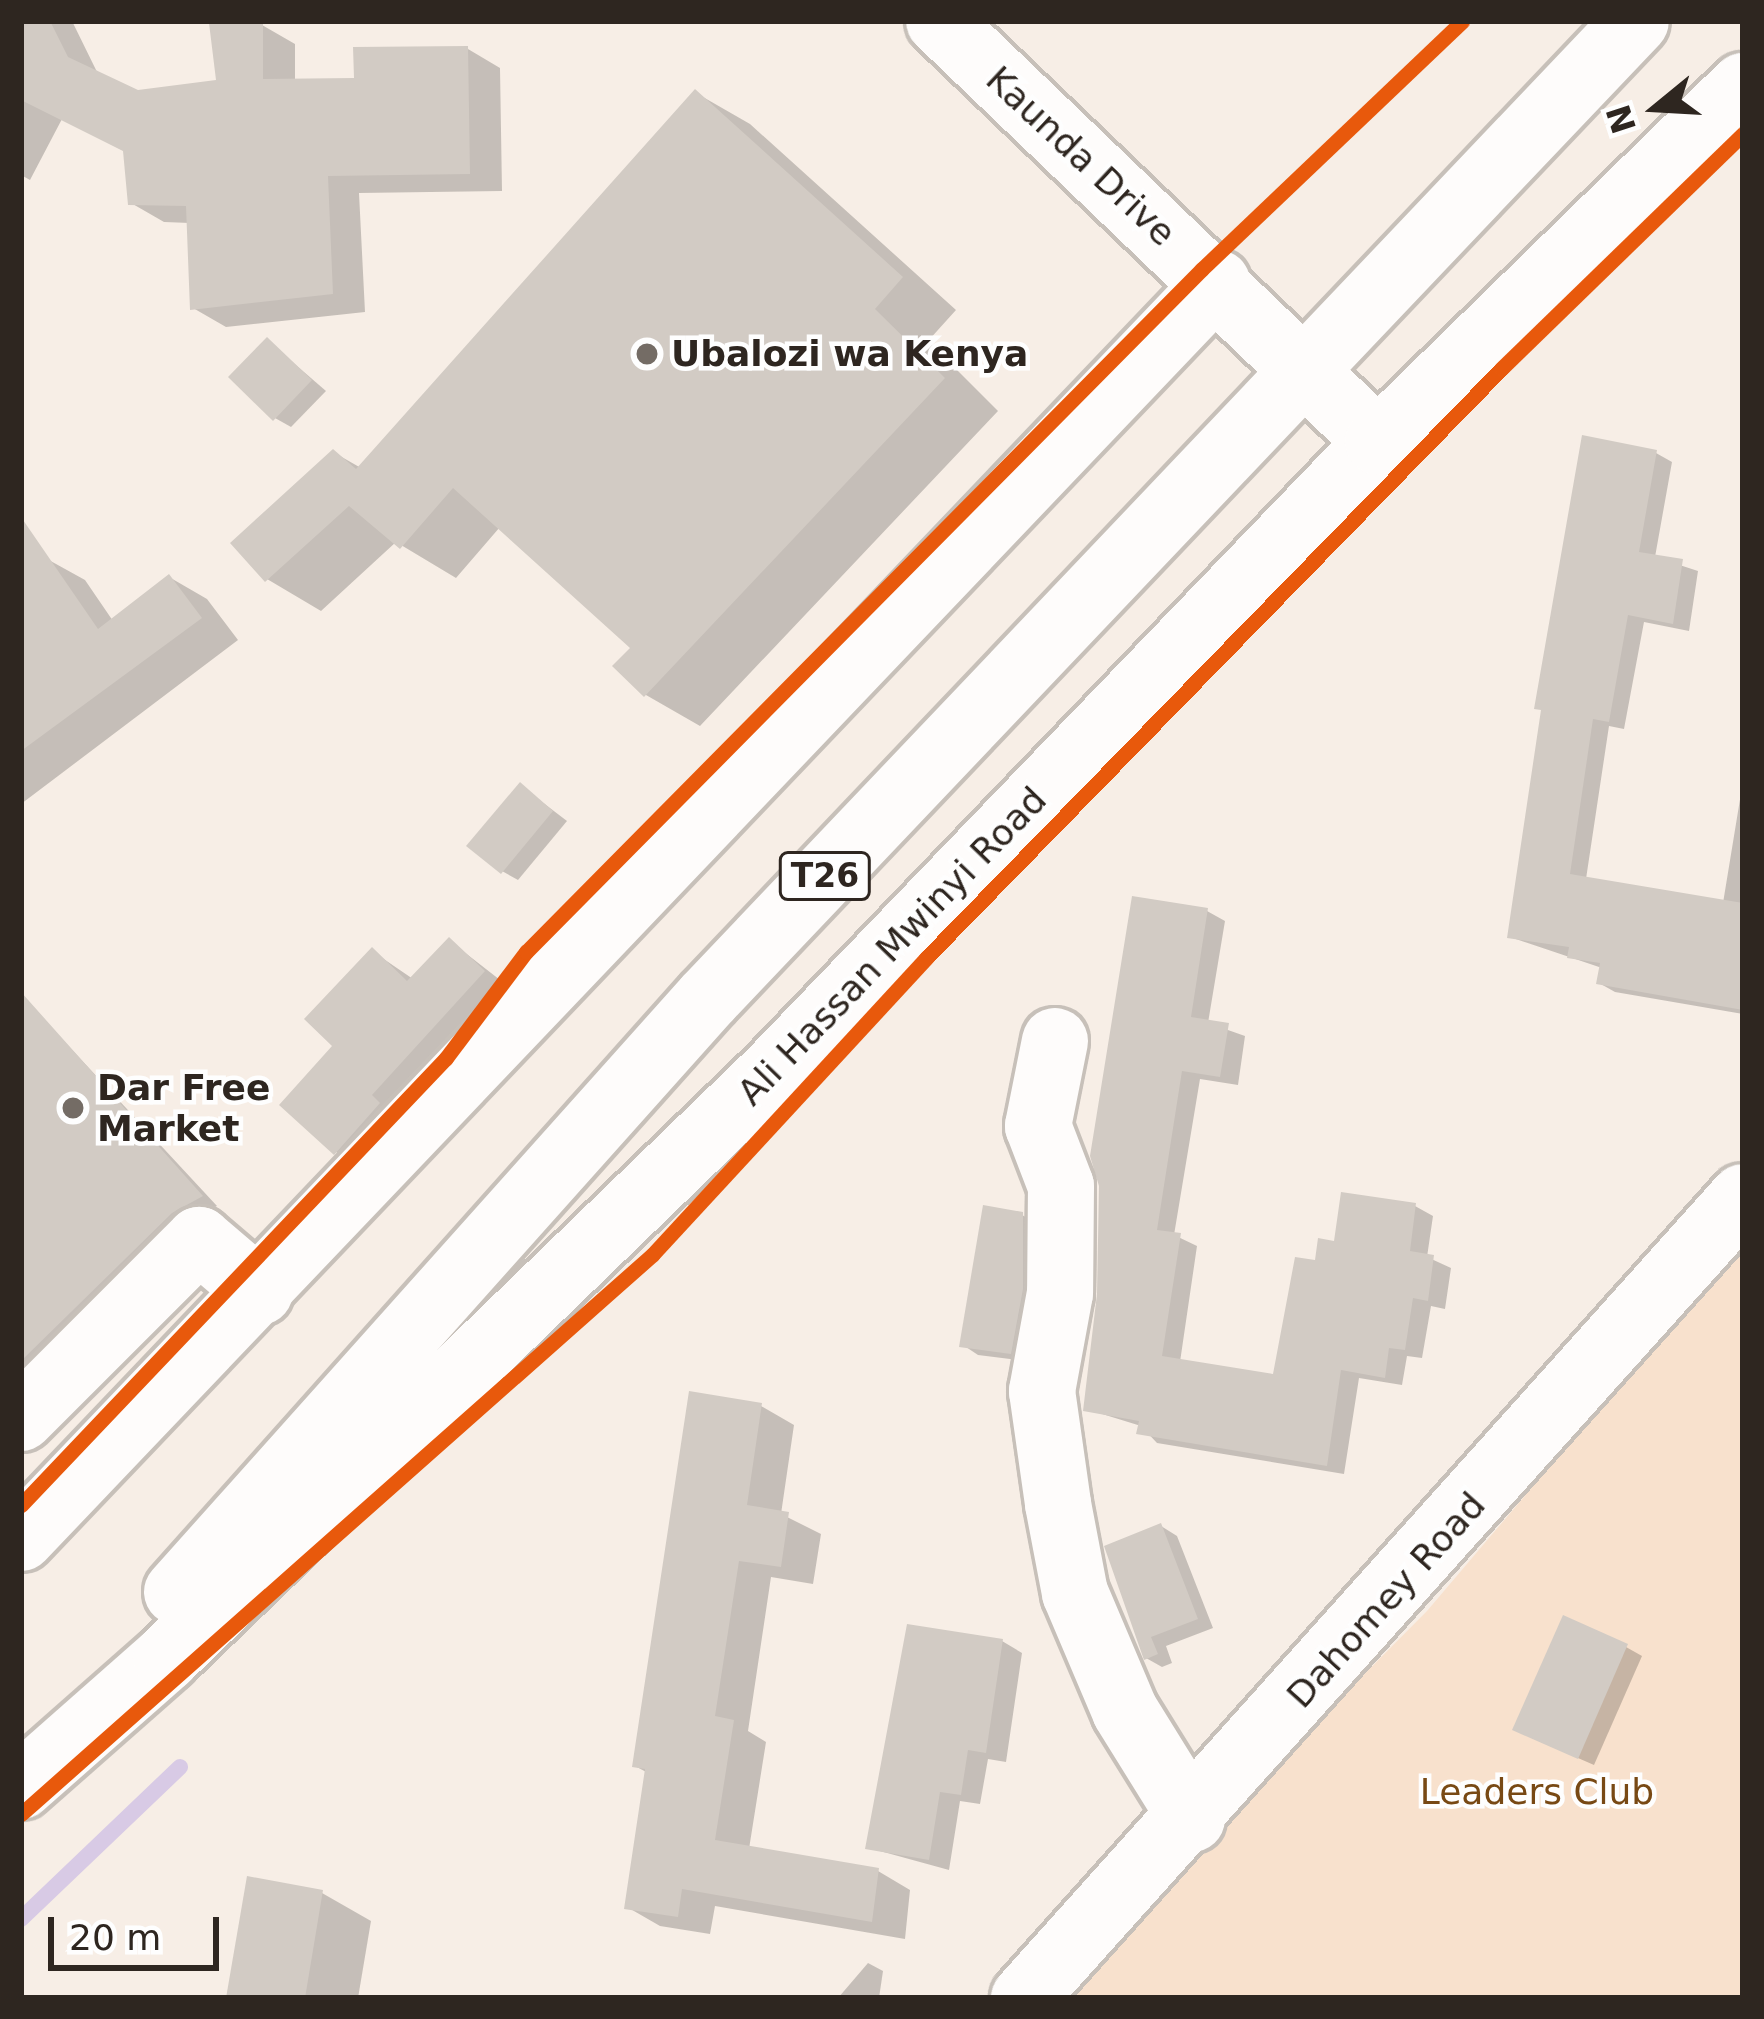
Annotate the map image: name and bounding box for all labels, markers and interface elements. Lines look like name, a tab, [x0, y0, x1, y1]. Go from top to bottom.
north arrow	[1596, 48, 1716, 168]
street label: Kaunda Drive	[977, 57, 1185, 255]
text: N	[1598, 100, 1644, 138]
place label: Ubalozi wa Kenya	[671, 332, 1028, 376]
marker: Ubalozi wa Kenya	[634, 341, 660, 367]
street label: Ali Hassan Mwinyi Road	[729, 778, 1055, 1114]
road number: T26	[777, 849, 873, 903]
place label: Dar Free Market	[97, 1065, 270, 1150]
marker: Dar Free Market	[60, 1095, 86, 1121]
street label: Dahomey Road	[1278, 1483, 1494, 1717]
park label: Leaders Club	[1420, 1770, 1654, 1814]
scale bar	[54, 1893, 225, 1967]
text: 20 m	[69, 1917, 161, 1958]

